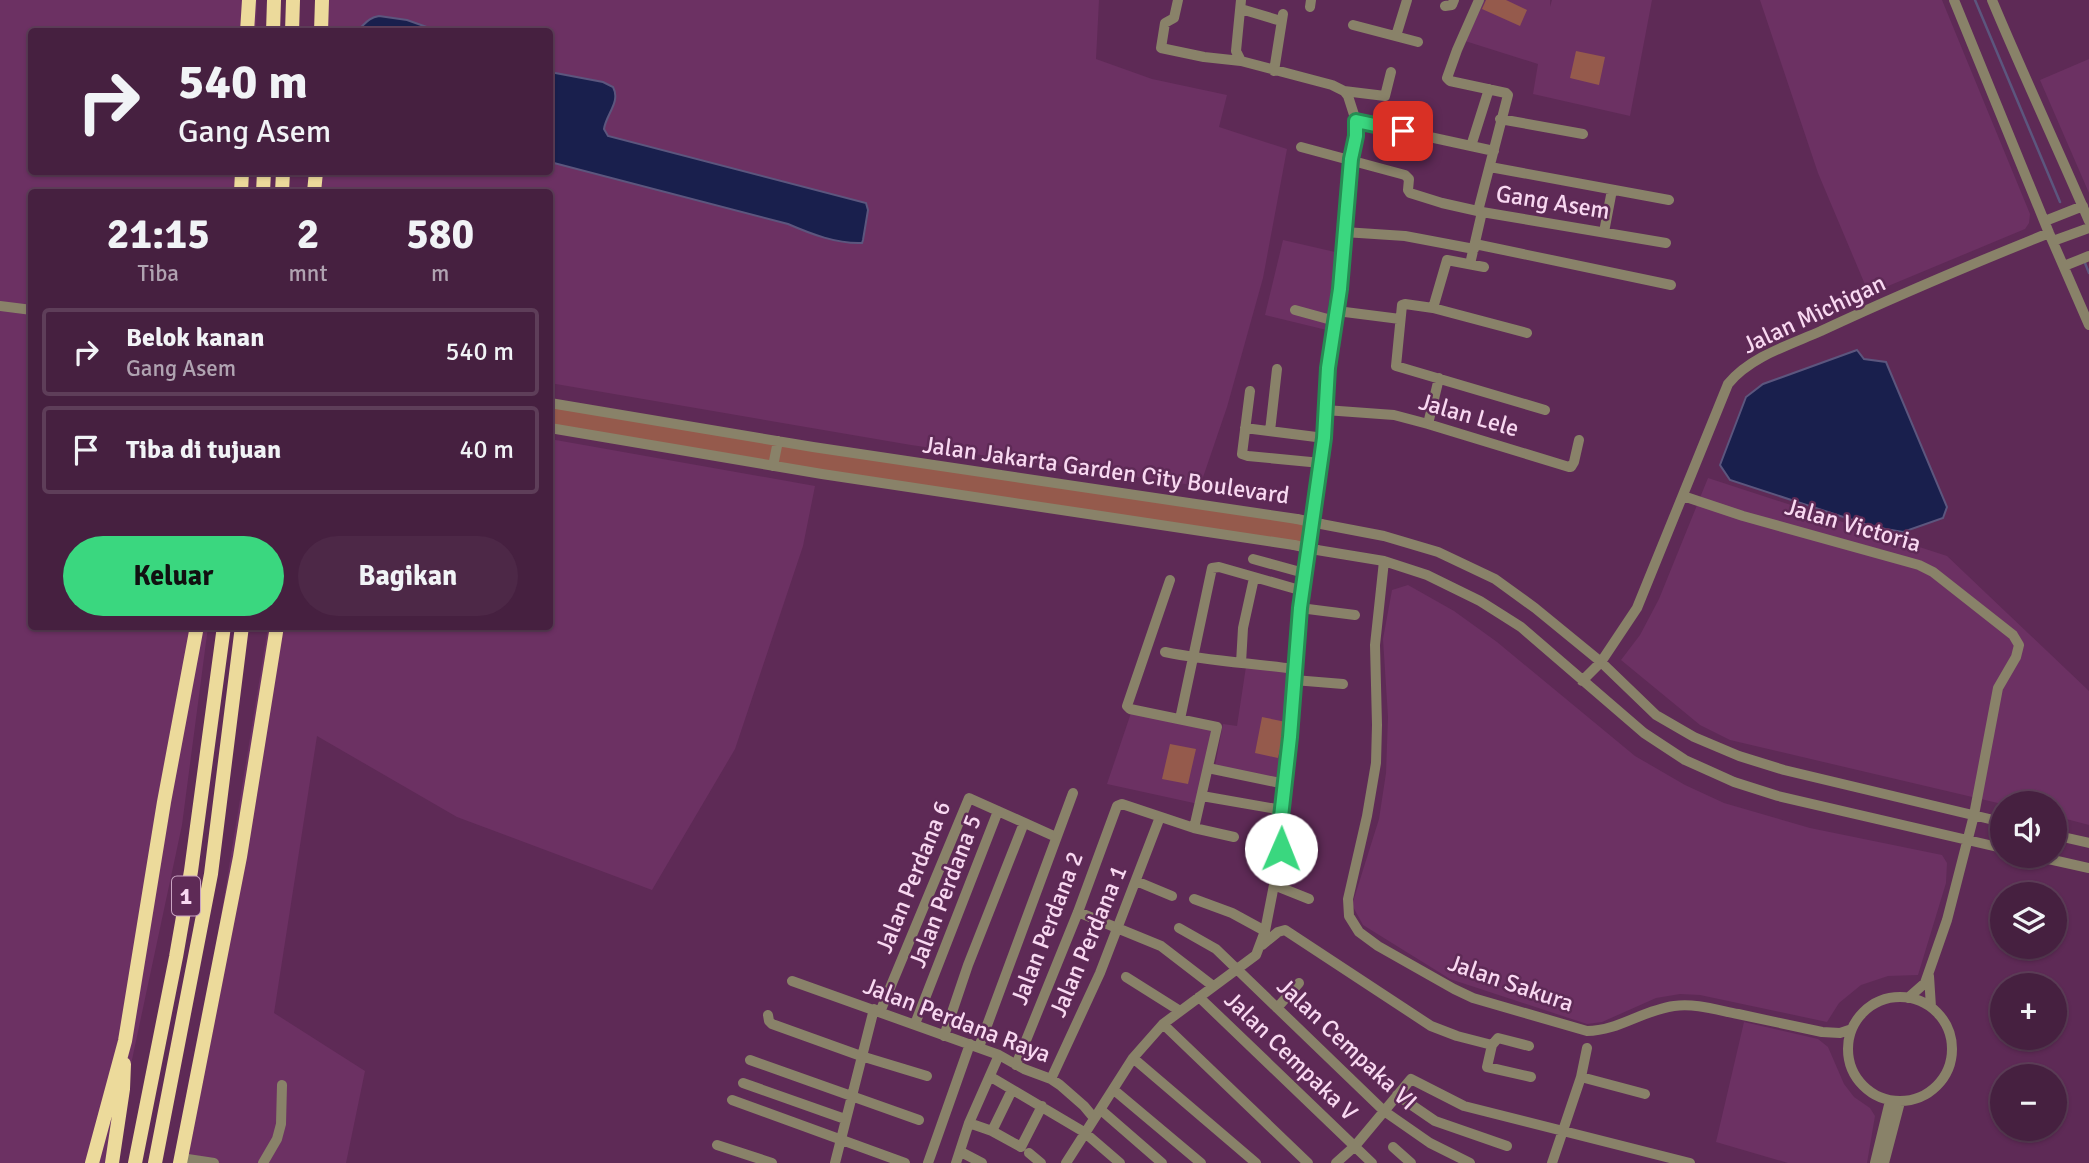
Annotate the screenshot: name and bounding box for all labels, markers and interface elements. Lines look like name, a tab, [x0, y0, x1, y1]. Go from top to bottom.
text: 540 m	[178, 52, 308, 112]
icon: right	[63, 56, 154, 147]
pin	[1373, 101, 1433, 161]
text: Gang Asem	[178, 112, 331, 151]
icon: arrive	[1384, 112, 1422, 150]
street label: Gang Asem	[1494, 178, 1612, 226]
text: 21:15	[107, 209, 210, 260]
text: 2	[297, 209, 319, 260]
text: 580	[406, 209, 474, 260]
text: Tiba	[138, 259, 179, 288]
text: mnt	[289, 259, 327, 288]
text: m	[431, 259, 449, 288]
street label: Jalan Michigan	[1738, 268, 1890, 360]
text: Belok kanan	[126, 322, 264, 354]
icon: right	[67, 333, 105, 371]
text: 540 m	[445, 336, 514, 368]
text: Gang Asem	[126, 354, 236, 383]
street label: Jalan Lele	[1416, 386, 1522, 444]
street label: Jalan Jakarta Garden City Boulevard	[921, 429, 1291, 511]
icon: arrive	[67, 431, 105, 469]
text: Tiba di tujuan	[126, 434, 281, 466]
text: 40 m	[459, 434, 514, 466]
street label: Jalan Victoria	[1782, 491, 1924, 559]
button: Keluar	[63, 536, 284, 616]
button: Bagikan	[298, 536, 518, 616]
map controls	[1990, 791, 2067, 1141]
button: sound	[1990, 791, 2067, 868]
street label: Jalan Perdana 6	[869, 796, 957, 958]
street label: Jalan Perdana 5	[902, 810, 988, 972]
position arrow	[1244, 812, 1318, 886]
street label: Jalan Perdana 2	[1004, 847, 1090, 1009]
street label: Jalan Perdana 1	[1043, 861, 1133, 1021]
road number: 1	[172, 876, 200, 916]
button: layers	[1990, 882, 2067, 959]
street label: Jalan Sakura	[1444, 947, 1578, 1019]
street label: Jalan Perdana Raya	[859, 970, 1055, 1070]
street label: Jalan Cempaka VI	[1271, 972, 1423, 1116]
button: +	[1990, 973, 2067, 1050]
street label: Jalan Cempaka V	[1219, 985, 1363, 1127]
button: −	[1990, 1064, 2067, 1141]

